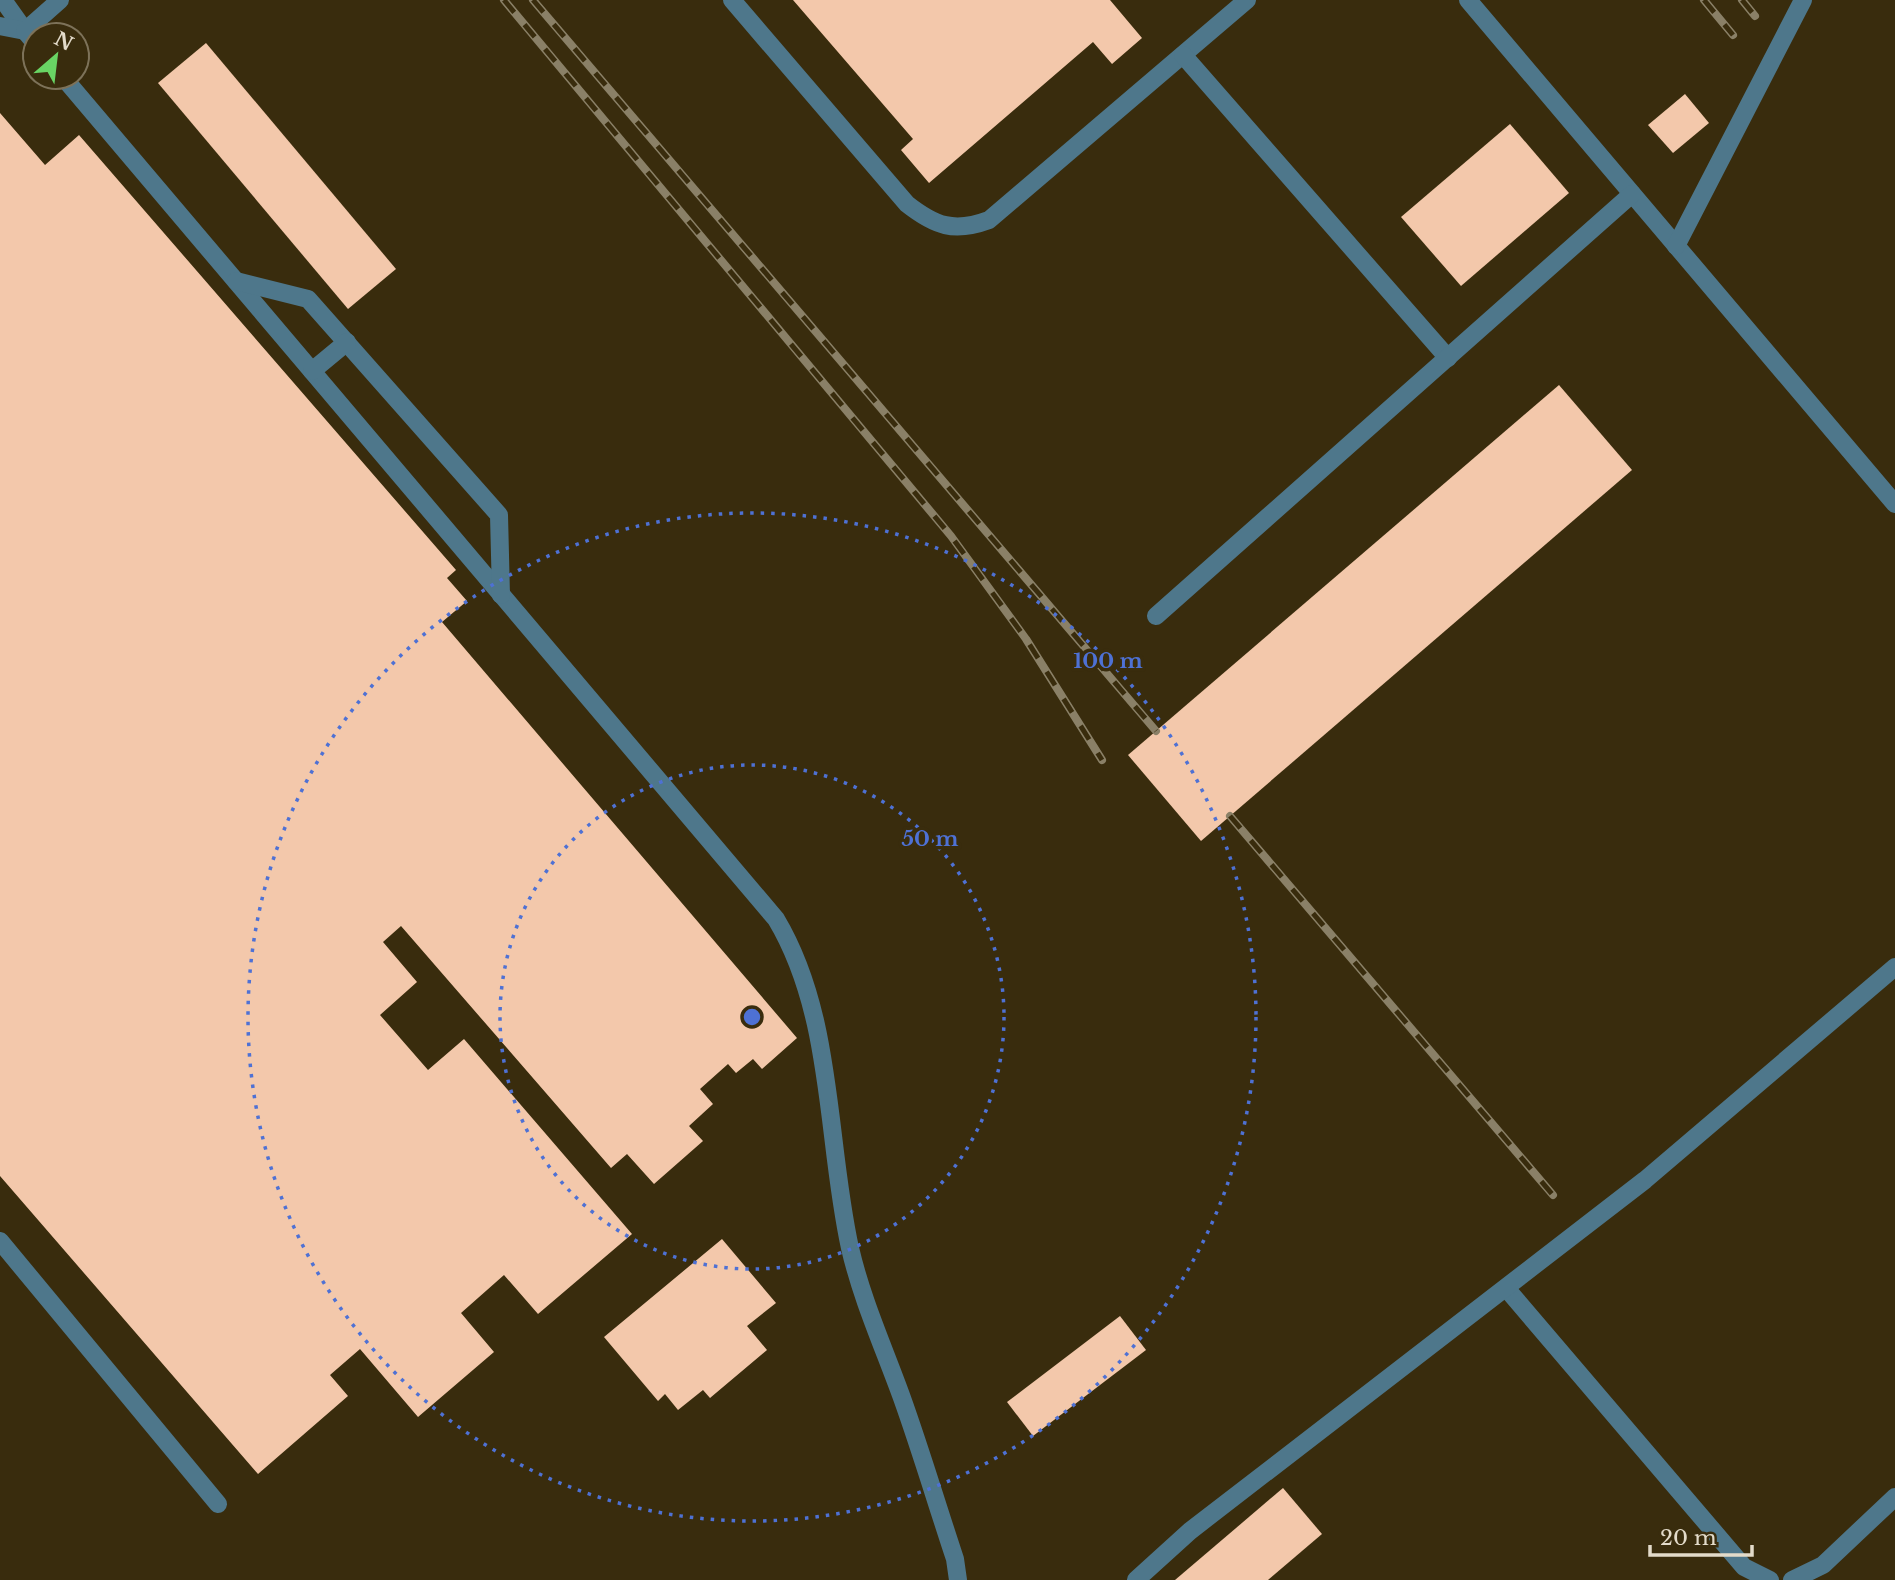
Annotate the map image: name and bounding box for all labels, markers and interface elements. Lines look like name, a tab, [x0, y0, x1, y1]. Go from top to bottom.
north arrow	[21, 21, 91, 91]
text: N	[50, 27, 77, 56]
text: 100 m	[1073, 648, 1143, 674]
text: 50 m	[901, 826, 959, 852]
centre of rings	[740, 1005, 764, 1029]
scale bar	[1650, 1514, 1752, 1558]
text: 20 m	[1660, 1525, 1717, 1551]

